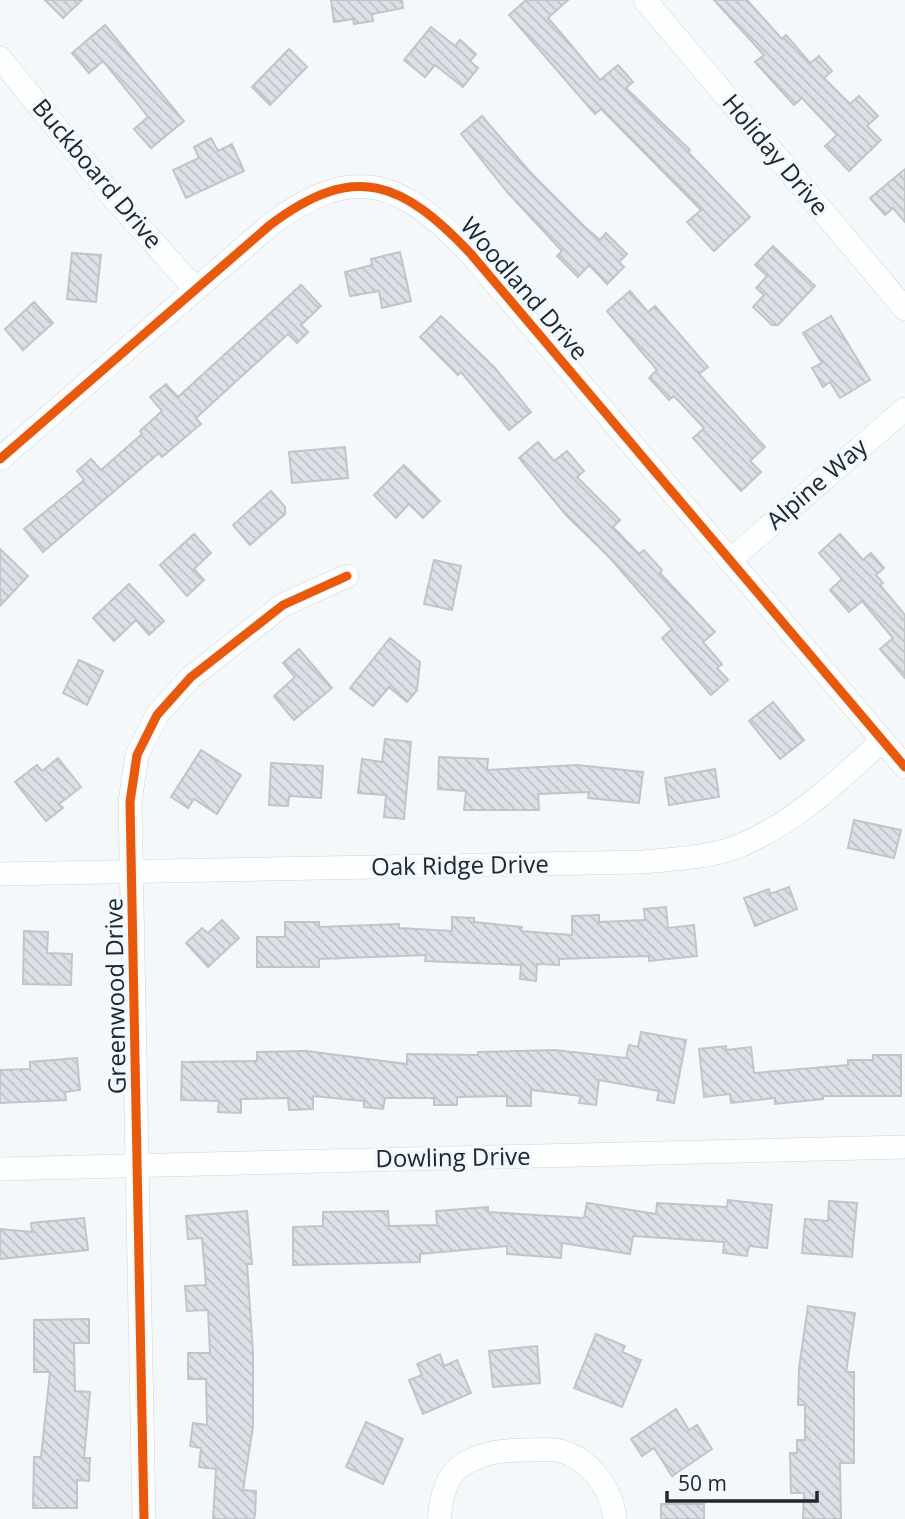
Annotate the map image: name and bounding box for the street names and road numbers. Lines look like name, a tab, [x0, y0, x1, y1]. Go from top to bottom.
street label: Holiday Drive	[716, 86, 837, 222]
street label: Buckboard Drive	[26, 91, 171, 255]
street label: Woodland Drive	[454, 209, 596, 367]
street label: Alpine Way	[758, 429, 874, 536]
street label: Oak Ridge Drive	[371, 846, 549, 883]
street label: Greenwood Drive	[96, 898, 133, 1094]
street label: Dowling Drive	[375, 1139, 531, 1174]

